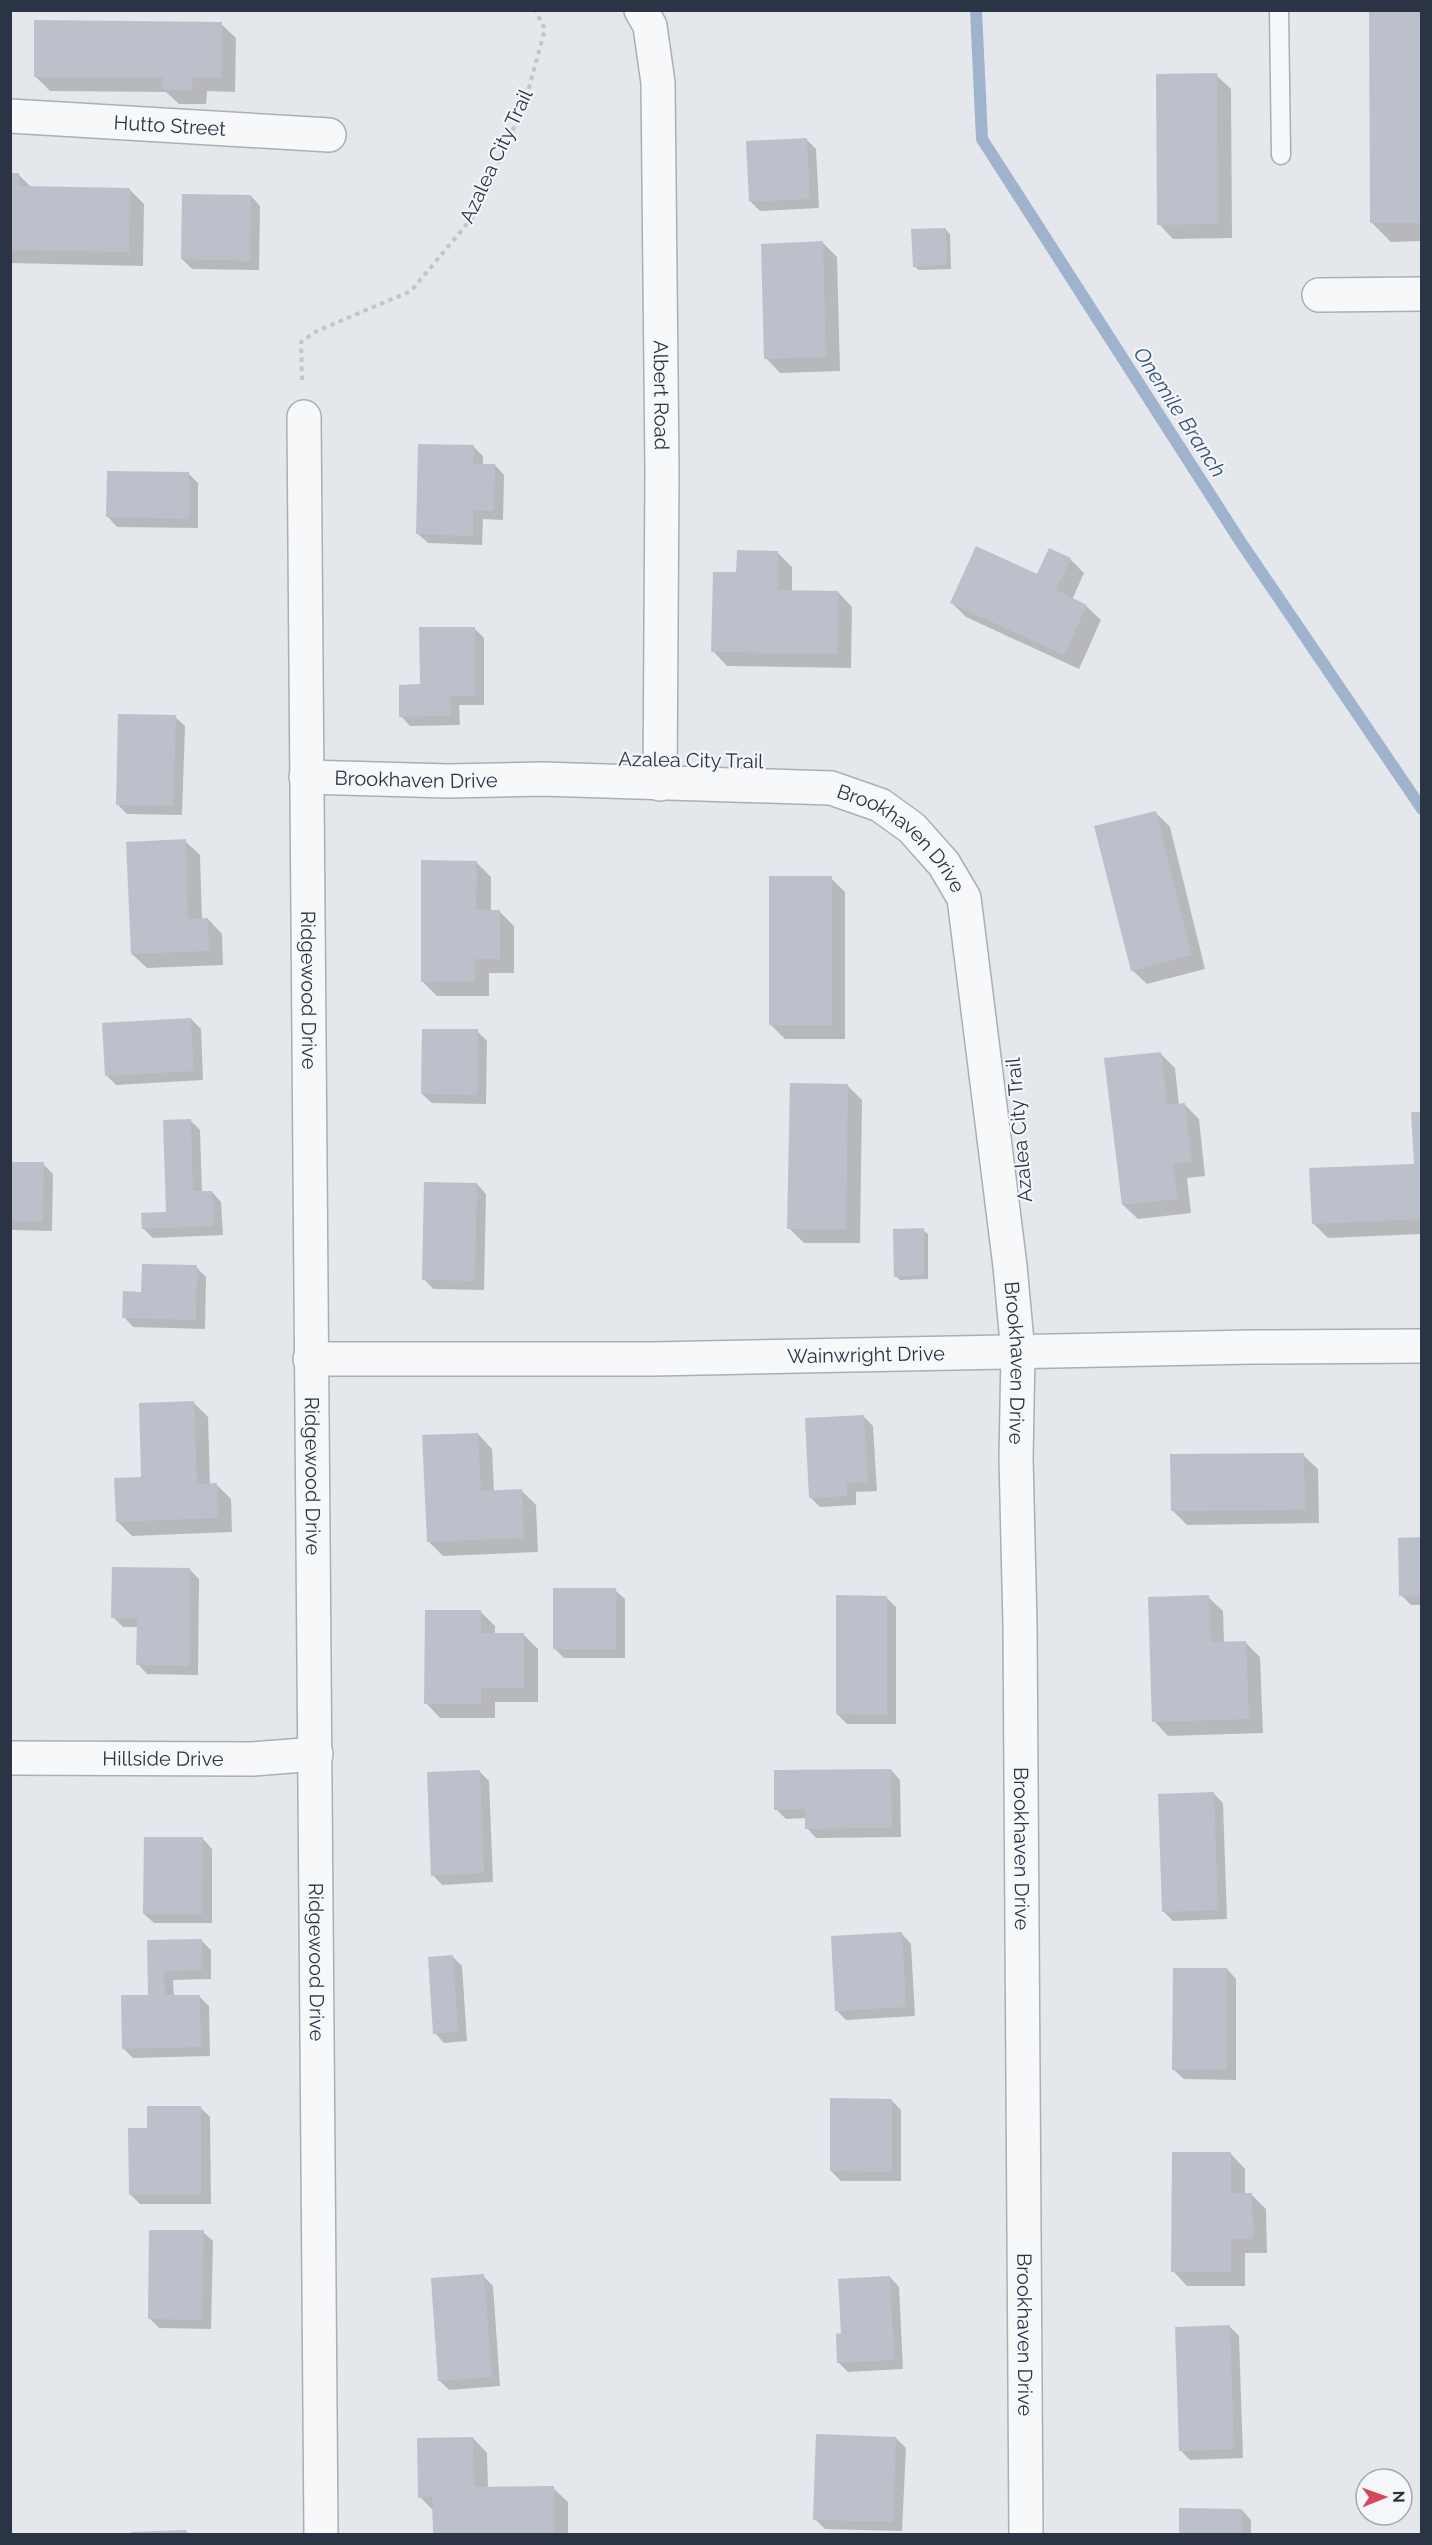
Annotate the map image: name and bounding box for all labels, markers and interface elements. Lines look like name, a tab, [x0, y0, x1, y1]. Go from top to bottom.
street label: Azalea City Trail	[454, 85, 538, 227]
street label: Hutto Street	[113, 110, 227, 141]
street label: Albert Road	[649, 340, 674, 450]
water label: Onemile Branch	[1129, 342, 1231, 482]
street label: Azalea City Trail	[618, 747, 764, 773]
street label: Brookhaven Drive	[334, 766, 498, 793]
street label: Brookhaven Drive	[834, 779, 970, 897]
street label: Ridgewood Drive	[296, 911, 321, 1070]
street label: Azalea City Trail	[1001, 1056, 1037, 1203]
street label: Brookhaven Drive	[999, 1280, 1030, 1445]
street label: Wainwright Drive	[787, 1341, 945, 1368]
street label: Ridgewood Drive	[300, 1397, 325, 1556]
street label: Hillside Drive	[102, 1746, 224, 1771]
street label: Brookhaven Drive	[1009, 1767, 1034, 1931]
street label: Ridgewood Drive	[304, 1883, 329, 2042]
street label: Brookhaven Drive	[1012, 2253, 1037, 2417]
north arrow	[1354, 2467, 1414, 2527]
text: N	[1389, 2490, 1408, 2503]

